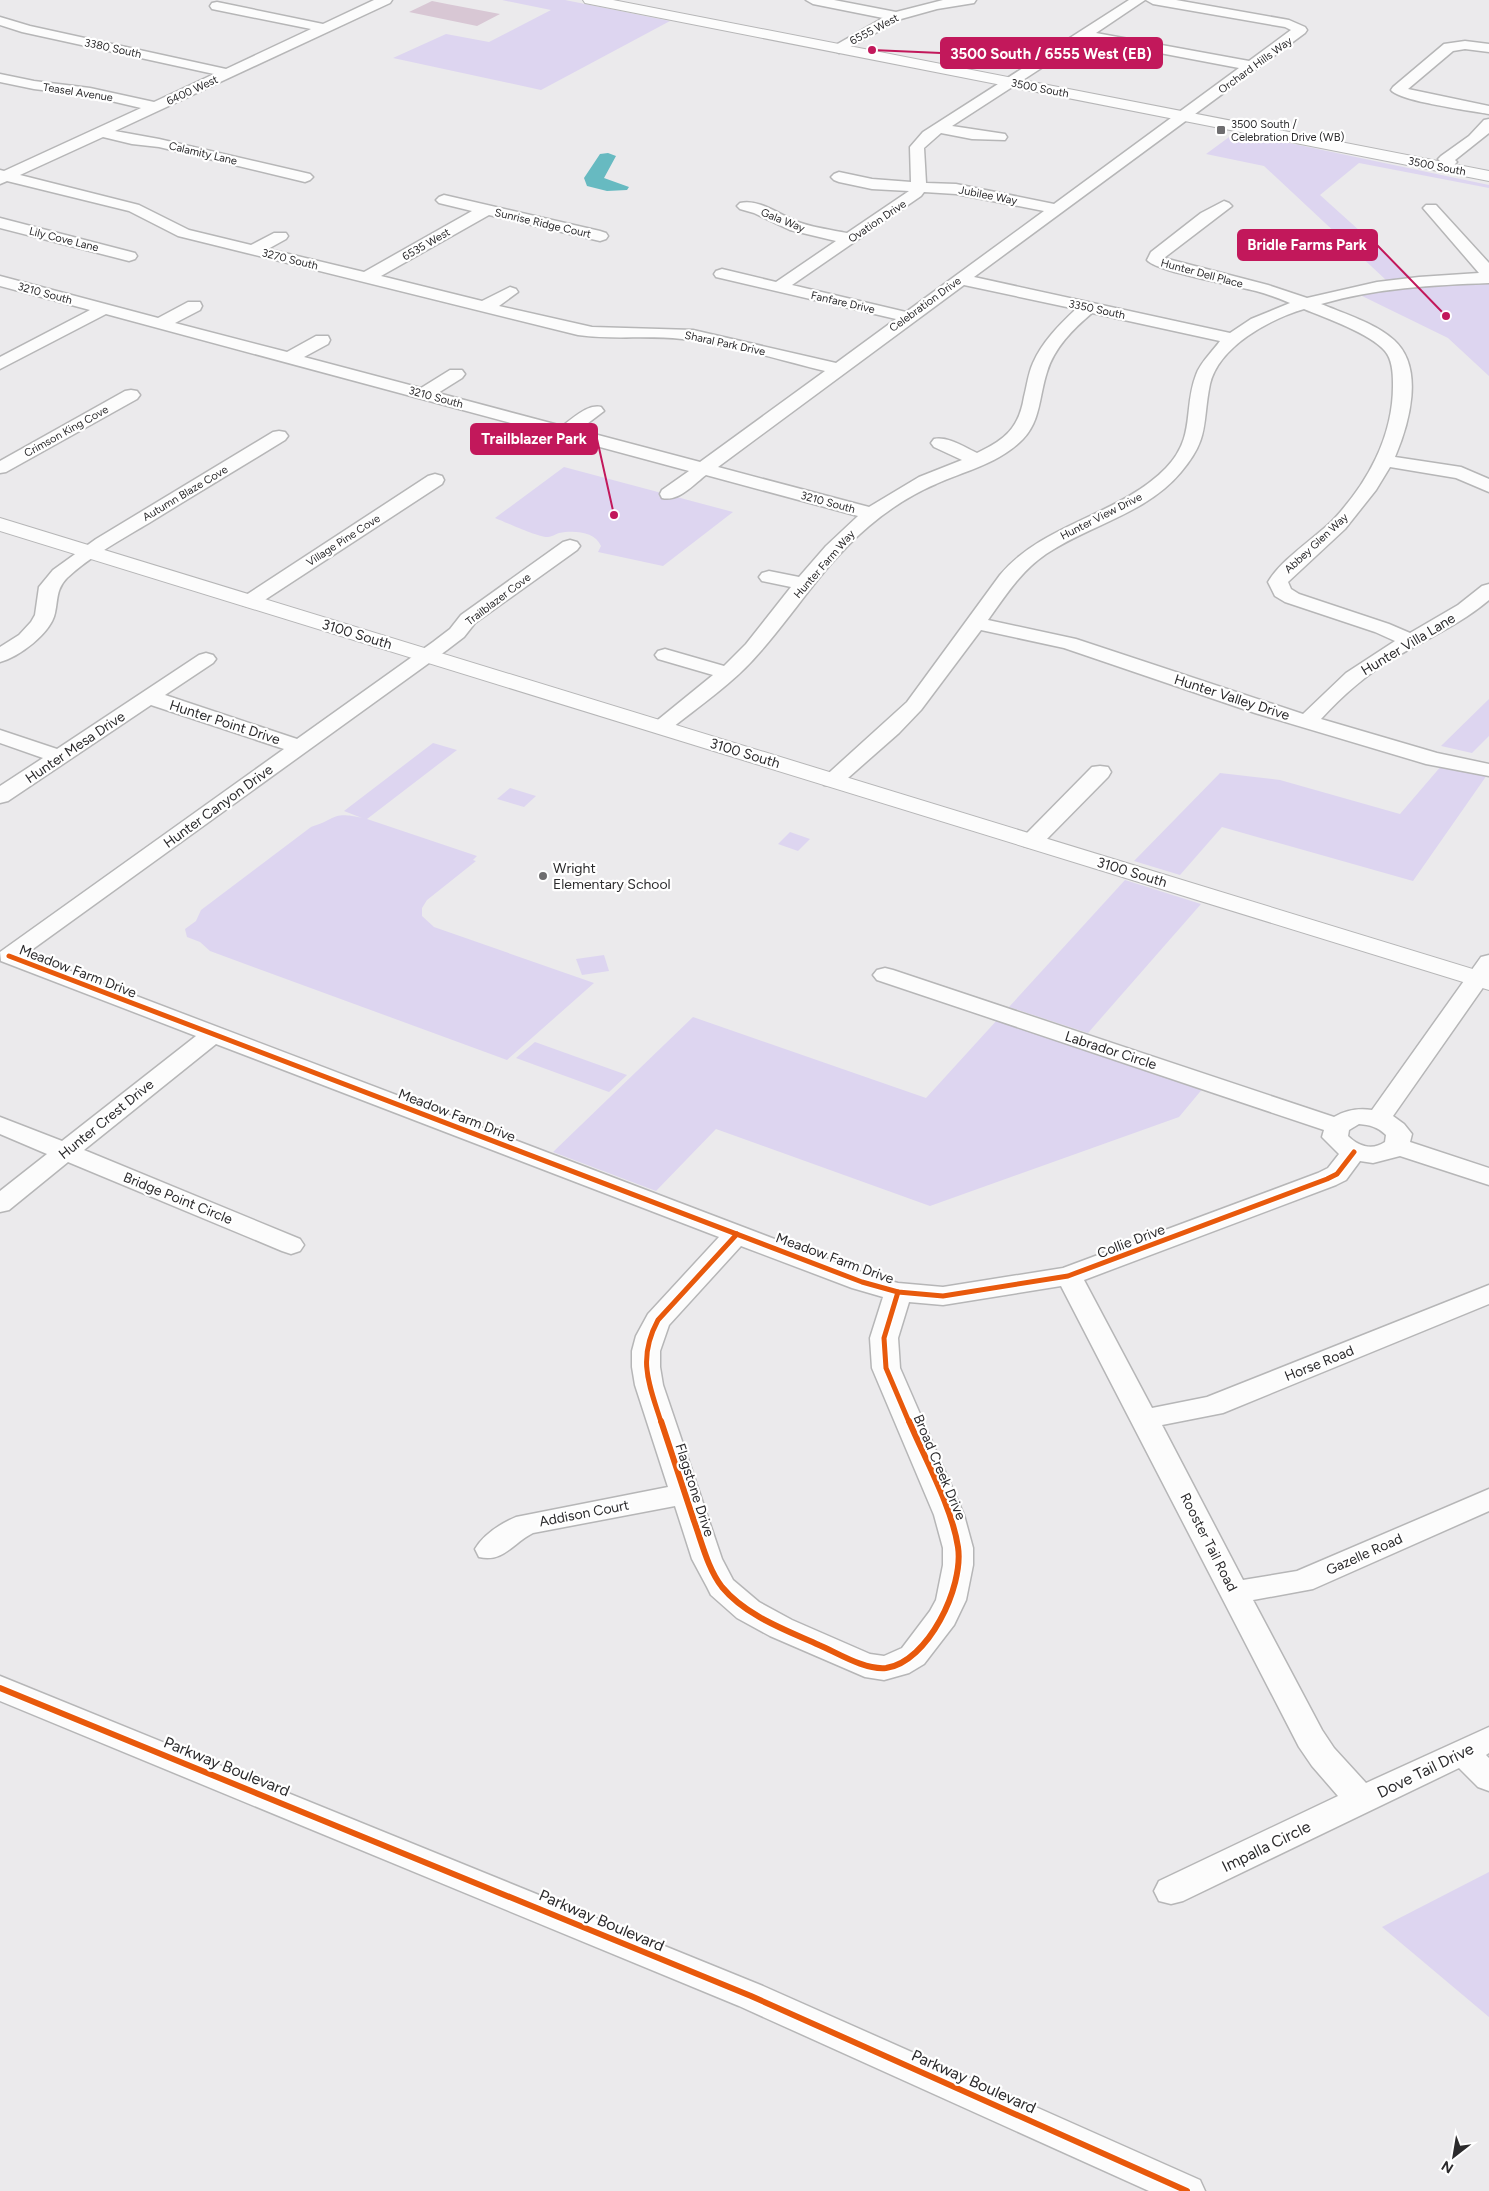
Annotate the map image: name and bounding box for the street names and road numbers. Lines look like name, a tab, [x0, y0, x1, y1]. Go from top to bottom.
street label: 6555 West	[848, 11, 901, 48]
street label: Orchard Hills Way	[1216, 34, 1295, 96]
street label: 3380 South	[83, 36, 143, 61]
street label: 6400 West	[164, 73, 220, 108]
street label: 3500 South	[1010, 77, 1070, 100]
street label: Teasel Avenue	[42, 81, 114, 104]
street label: Calamity Lane	[168, 139, 238, 168]
street label: 3500 South	[1407, 155, 1467, 178]
street label: Jubilee Way	[958, 183, 1018, 208]
street label: Ovation Drive	[846, 197, 909, 246]
street label: Sunrise Ridge Court	[493, 206, 592, 241]
street label: Gala Way	[759, 206, 807, 235]
street label: Lily Cove Lane	[28, 225, 100, 254]
street label: 6535 West	[400, 226, 452, 263]
street label: 3270 South	[260, 246, 319, 273]
street label: Hunter Dell Place	[1159, 256, 1244, 291]
street label: Celebration Drive	[887, 274, 964, 335]
street label: 3210 South	[16, 280, 74, 307]
street label: Fanfare Drive	[810, 289, 876, 316]
street label: 3350 South	[1067, 297, 1126, 322]
street label: Sharal Park Drive	[683, 329, 766, 358]
street label: 3210 South	[407, 384, 465, 411]
street label: Crimson King Cove	[22, 403, 111, 460]
street label: Autumn Blaze Cove	[140, 463, 230, 524]
street label: 3210 South	[799, 489, 857, 516]
street label: Hunter View Drive	[1058, 490, 1144, 543]
street label: Abbey Glen Way	[1282, 511, 1351, 576]
street label: Village Pine Cove	[304, 512, 383, 569]
street label: Hunter Farm Way	[791, 528, 858, 601]
street label: Trailblazer Cove	[463, 571, 533, 628]
street label: Hunter Villa Lane	[1358, 609, 1459, 679]
street label: 3100 South	[320, 616, 394, 653]
street label: Hunter Valley Drive	[1172, 671, 1292, 724]
street label: Hunter Point Drive	[167, 697, 283, 749]
street label: Hunter Mesa Drive	[22, 708, 128, 787]
street label: 3100 South	[708, 735, 782, 772]
street label: Hunter Canyon Drive	[160, 761, 277, 852]
street label: 3100 South	[1095, 854, 1169, 891]
street label: Meadow Farm Drive	[17, 941, 139, 1002]
street label: Labrador Circle	[1063, 1028, 1159, 1073]
street label: Hunter Crest Drive	[55, 1076, 158, 1163]
street label: Meadow Farm Drive	[396, 1085, 518, 1146]
street label: Bridge Point Circle	[121, 1169, 235, 1228]
street label: Collie Drive	[1095, 1221, 1168, 1262]
street label: Meadow Farm Drive	[773, 1229, 896, 1288]
street label: Horse Road	[1282, 1342, 1356, 1385]
street label: Broad Creek Drive	[910, 1412, 970, 1523]
street label: Flagstone Drive	[671, 1441, 718, 1539]
street label: Rooster Tail Road	[1176, 1490, 1241, 1594]
street label: Addison Court	[538, 1496, 630, 1531]
street label: Gazelle Road	[1323, 1530, 1405, 1579]
street label: Parkway Boulevard	[161, 1732, 293, 1800]
street label: Dove Tail Drive	[1374, 1739, 1477, 1802]
street label: Impalla Circle	[1219, 1817, 1314, 1876]
street label: Parkway Boulevard	[536, 1885, 667, 1955]
street label: Parkway Boulevard	[909, 2045, 1039, 2117]

